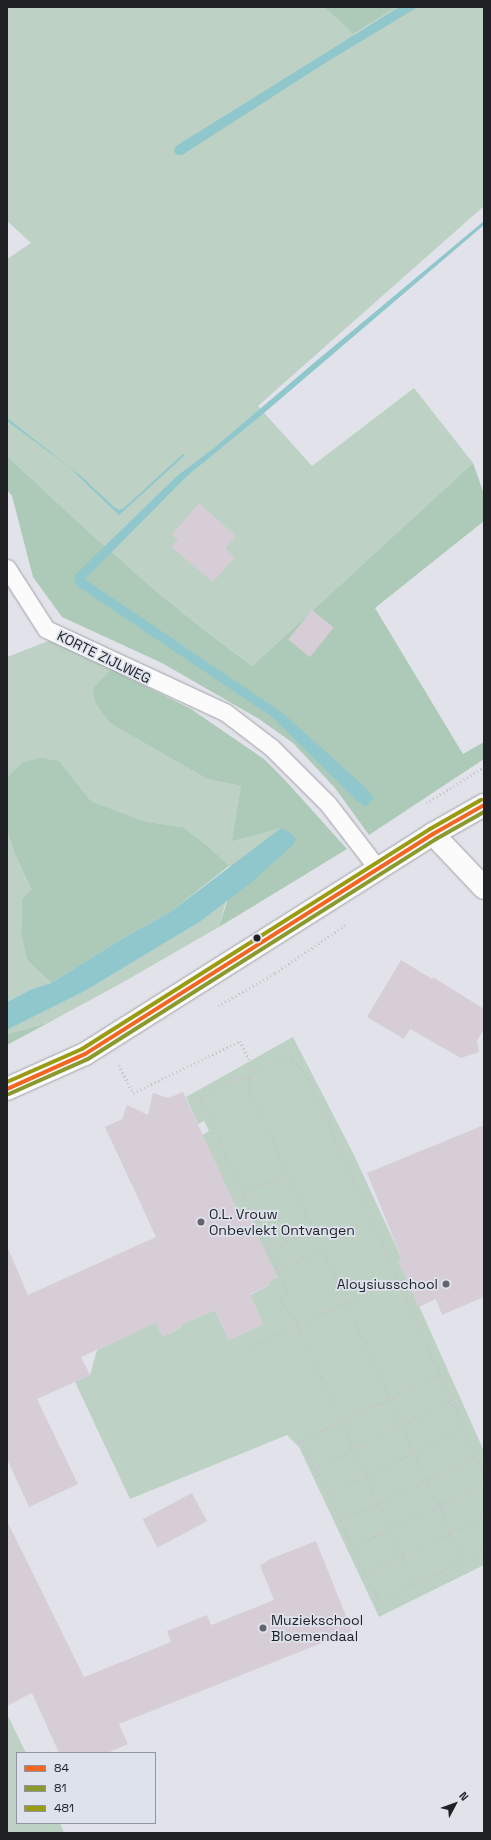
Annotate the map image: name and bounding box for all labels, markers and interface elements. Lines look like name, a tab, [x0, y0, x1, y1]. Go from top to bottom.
street label: KORTE ZIJLWEG	[54, 627, 154, 687]
unlabelled marker	[252, 933, 262, 943]
place label: O.L. Vrouw Onbevlekt Ontvangen	[209, 1206, 355, 1238]
marker: O.L. Vrouw Onbevlekt Ontvangen	[196, 1217, 206, 1227]
place label: Aloysiusschool	[337, 1276, 438, 1292]
marker: Aloysiusschool	[441, 1279, 451, 1289]
place label: Muziekschool Bloemendaal	[271, 1612, 363, 1644]
marker: Muziekschool Bloemendaal	[258, 1623, 268, 1633]
legend	[16, 1752, 156, 1824]
text: 84	[54, 1760, 69, 1776]
text: 81	[54, 1780, 67, 1796]
north arrow	[435, 1784, 475, 1824]
text: N	[456, 1789, 472, 1804]
text: 481	[54, 1800, 74, 1816]

